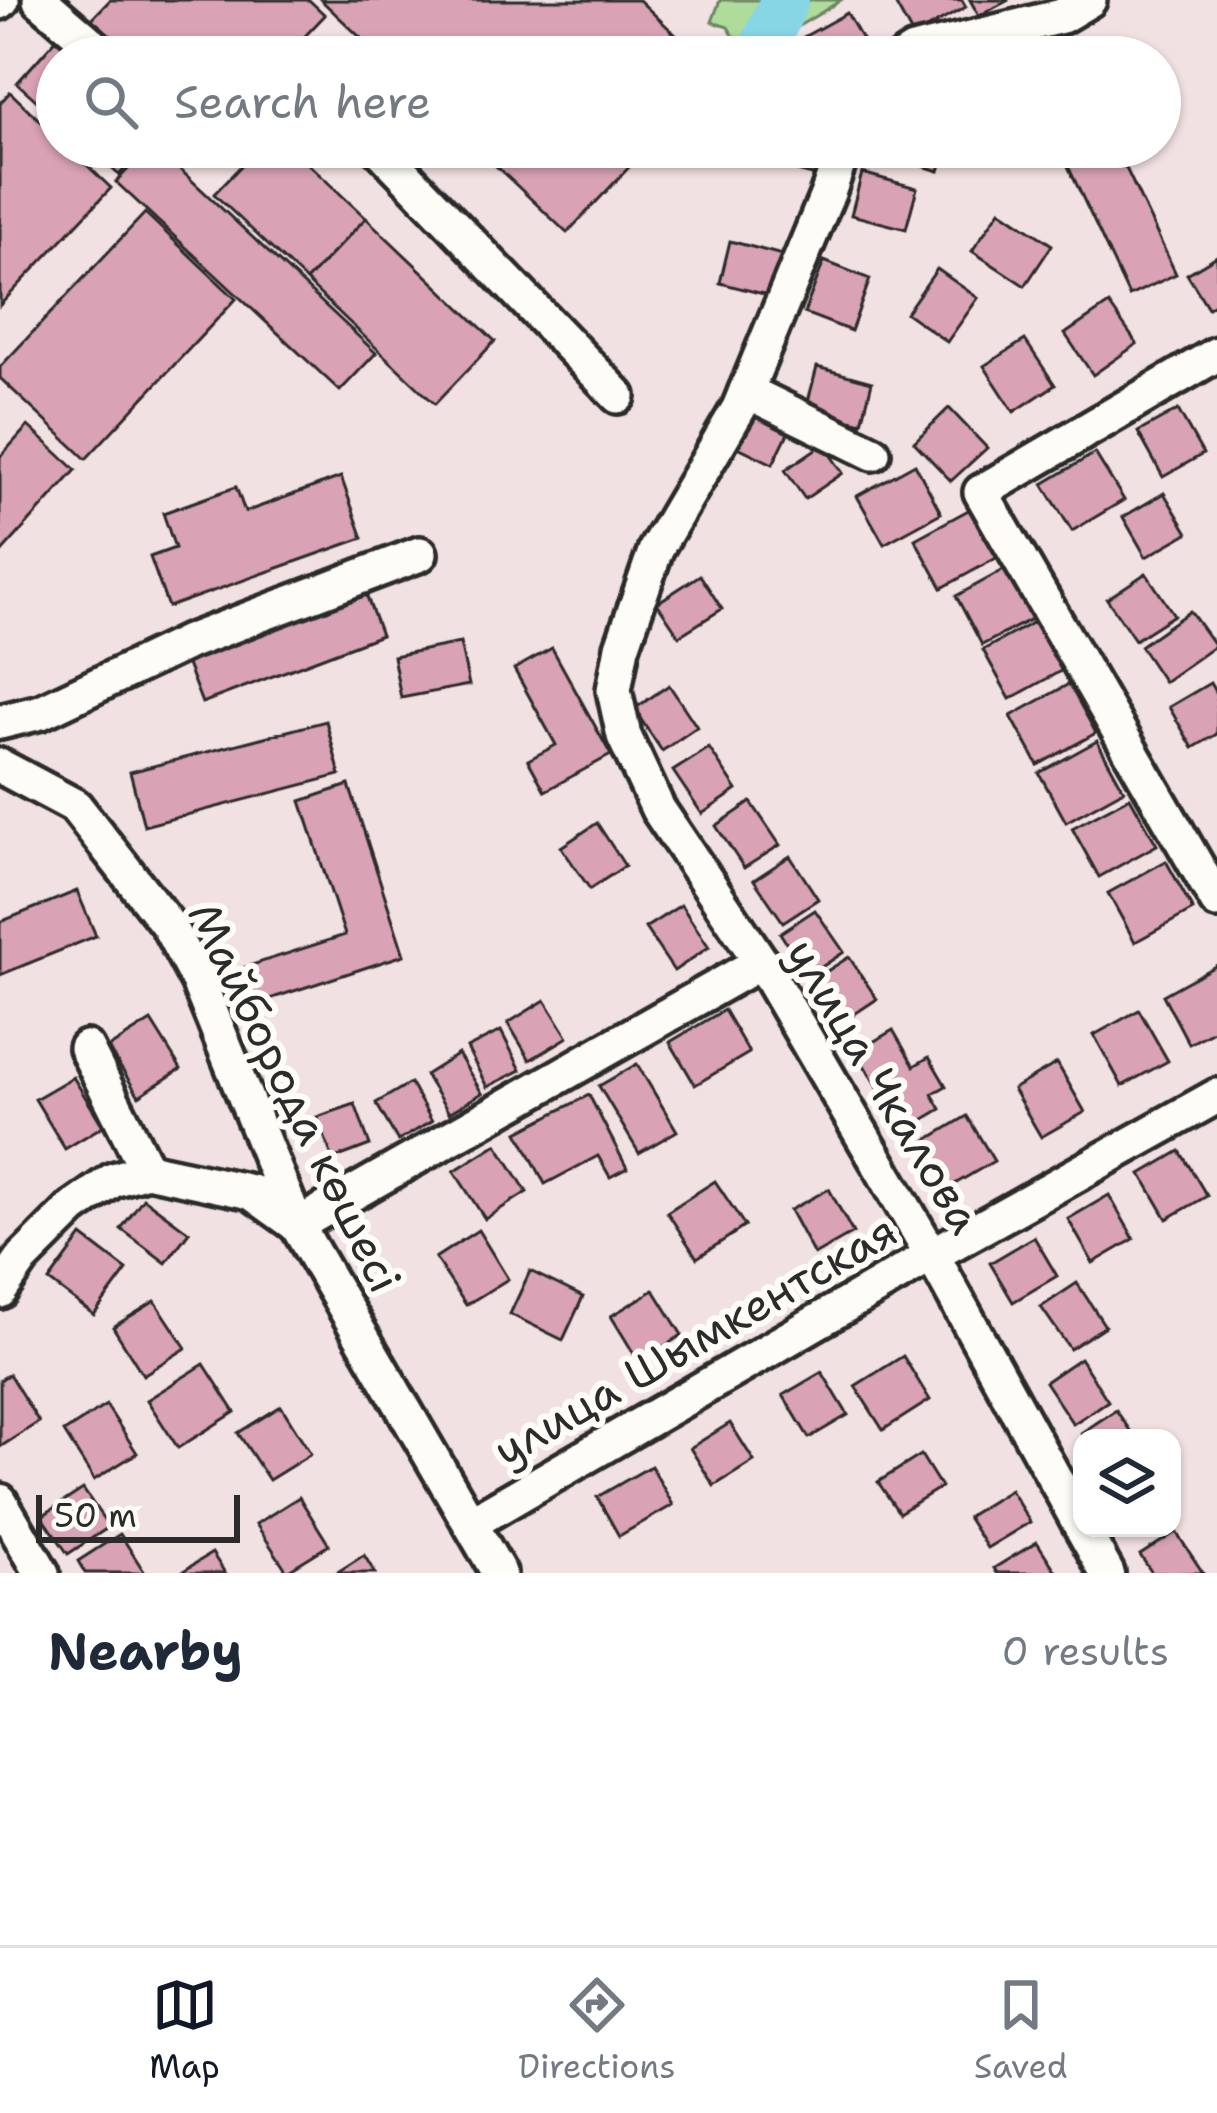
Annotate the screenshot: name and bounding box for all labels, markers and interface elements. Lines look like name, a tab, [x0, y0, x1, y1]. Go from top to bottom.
search box	[36, 36, 1181, 168]
icon: search	[78, 69, 144, 135]
text: Search here	[174, 72, 431, 132]
street label: Майборода көшесі	[174, 892, 416, 1302]
street label: улица Чкалова	[772, 928, 996, 1244]
street label: улица Шымкентская	[483, 1200, 907, 1480]
map controls	[1073, 1429, 1181, 1537]
button: layers	[1073, 1429, 1181, 1537]
scale bar	[36, 1489, 240, 1542]
text: 50 m	[54, 1493, 137, 1538]
text: Nearby	[48, 1617, 243, 1685]
text: 0 results	[1002, 1625, 1169, 1677]
tab: Map	[149, 1972, 220, 2089]
tab: Directions	[518, 1972, 676, 2089]
tab: Saved	[974, 1972, 1068, 2089]

